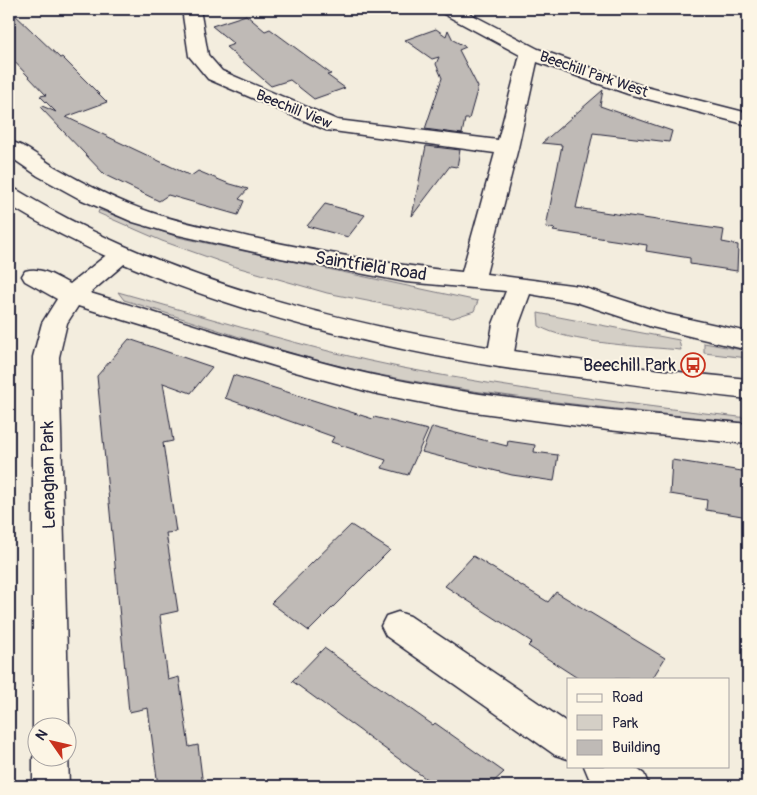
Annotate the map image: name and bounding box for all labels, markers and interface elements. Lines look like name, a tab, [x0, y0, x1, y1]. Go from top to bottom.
street label: Beechill Park West	[537, 47, 652, 102]
street label: Beechill View	[253, 86, 335, 133]
street label: Saintfield Road	[313, 246, 428, 287]
bus stop icon: Beechill Park	[680, 352, 706, 378]
place label: Beechill Park	[583, 354, 676, 377]
street label: Lenaghan Park	[36, 420, 61, 529]
legend	[567, 678, 730, 768]
text: Road	[612, 688, 643, 707]
text: Park	[612, 714, 639, 733]
north arrow	[28, 718, 78, 768]
text: N	[32, 726, 51, 744]
text: Building	[612, 738, 660, 757]

